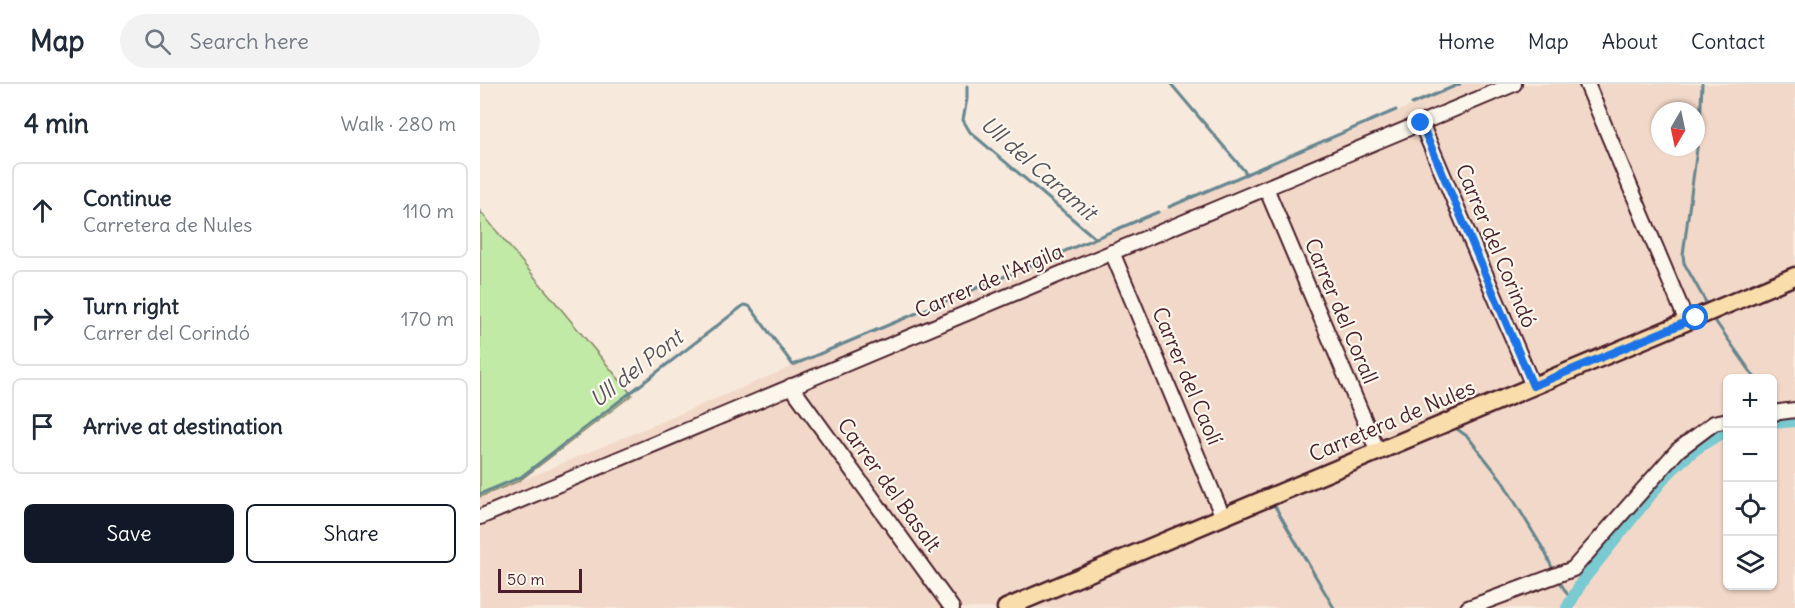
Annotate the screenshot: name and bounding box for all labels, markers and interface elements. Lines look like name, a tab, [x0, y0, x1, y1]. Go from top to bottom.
search box	[120, 14, 540, 68]
text: Map	[30, 23, 84, 59]
icon: search	[141, 25, 174, 58]
text: Search here	[189, 27, 309, 55]
text: Home	[1438, 28, 1495, 55]
text: Map	[1528, 28, 1569, 55]
text: About	[1602, 28, 1658, 55]
text: Contact	[1691, 28, 1765, 55]
north arrow	[1651, 102, 1705, 156]
text: 4 min	[24, 107, 89, 140]
route end	[1407, 109, 1433, 135]
water label: Ull del Caramit	[975, 110, 1105, 228]
text: Walk · 280 m	[340, 111, 456, 136]
street label: Carrer del Corindó	[1450, 160, 1543, 332]
text: Continue	[83, 184, 172, 212]
icon: ahead	[26, 194, 59, 227]
text: 110 m	[403, 198, 454, 223]
text: Carretera de Nules	[83, 212, 252, 237]
street label: Carrer del Corall	[1299, 234, 1384, 388]
street label: Carrer de l'Argila	[911, 237, 1067, 324]
text: Turn right	[83, 292, 179, 320]
icon: right	[26, 302, 59, 335]
street label: Carrer del Caolí	[1146, 303, 1229, 449]
route start	[1682, 304, 1708, 330]
text: 170 m	[401, 306, 454, 331]
text: Carrer del Corindó	[83, 320, 250, 345]
water label: Ull del Pont	[584, 322, 690, 413]
street label: Carretera de Nules	[1305, 373, 1479, 468]
map controls	[1723, 374, 1777, 590]
button: +	[1723, 374, 1777, 428]
icon: arrive	[26, 410, 59, 443]
text: Arrive at destination	[83, 412, 283, 440]
street label: Carrer del Basalt	[832, 412, 947, 557]
button: −	[1723, 428, 1777, 482]
button: locate	[1723, 482, 1777, 536]
button: Save	[24, 504, 234, 563]
button: Share	[246, 504, 456, 563]
button: layers	[1723, 536, 1777, 590]
scale bar	[498, 566, 582, 594]
text: 50 m	[507, 569, 545, 589]

